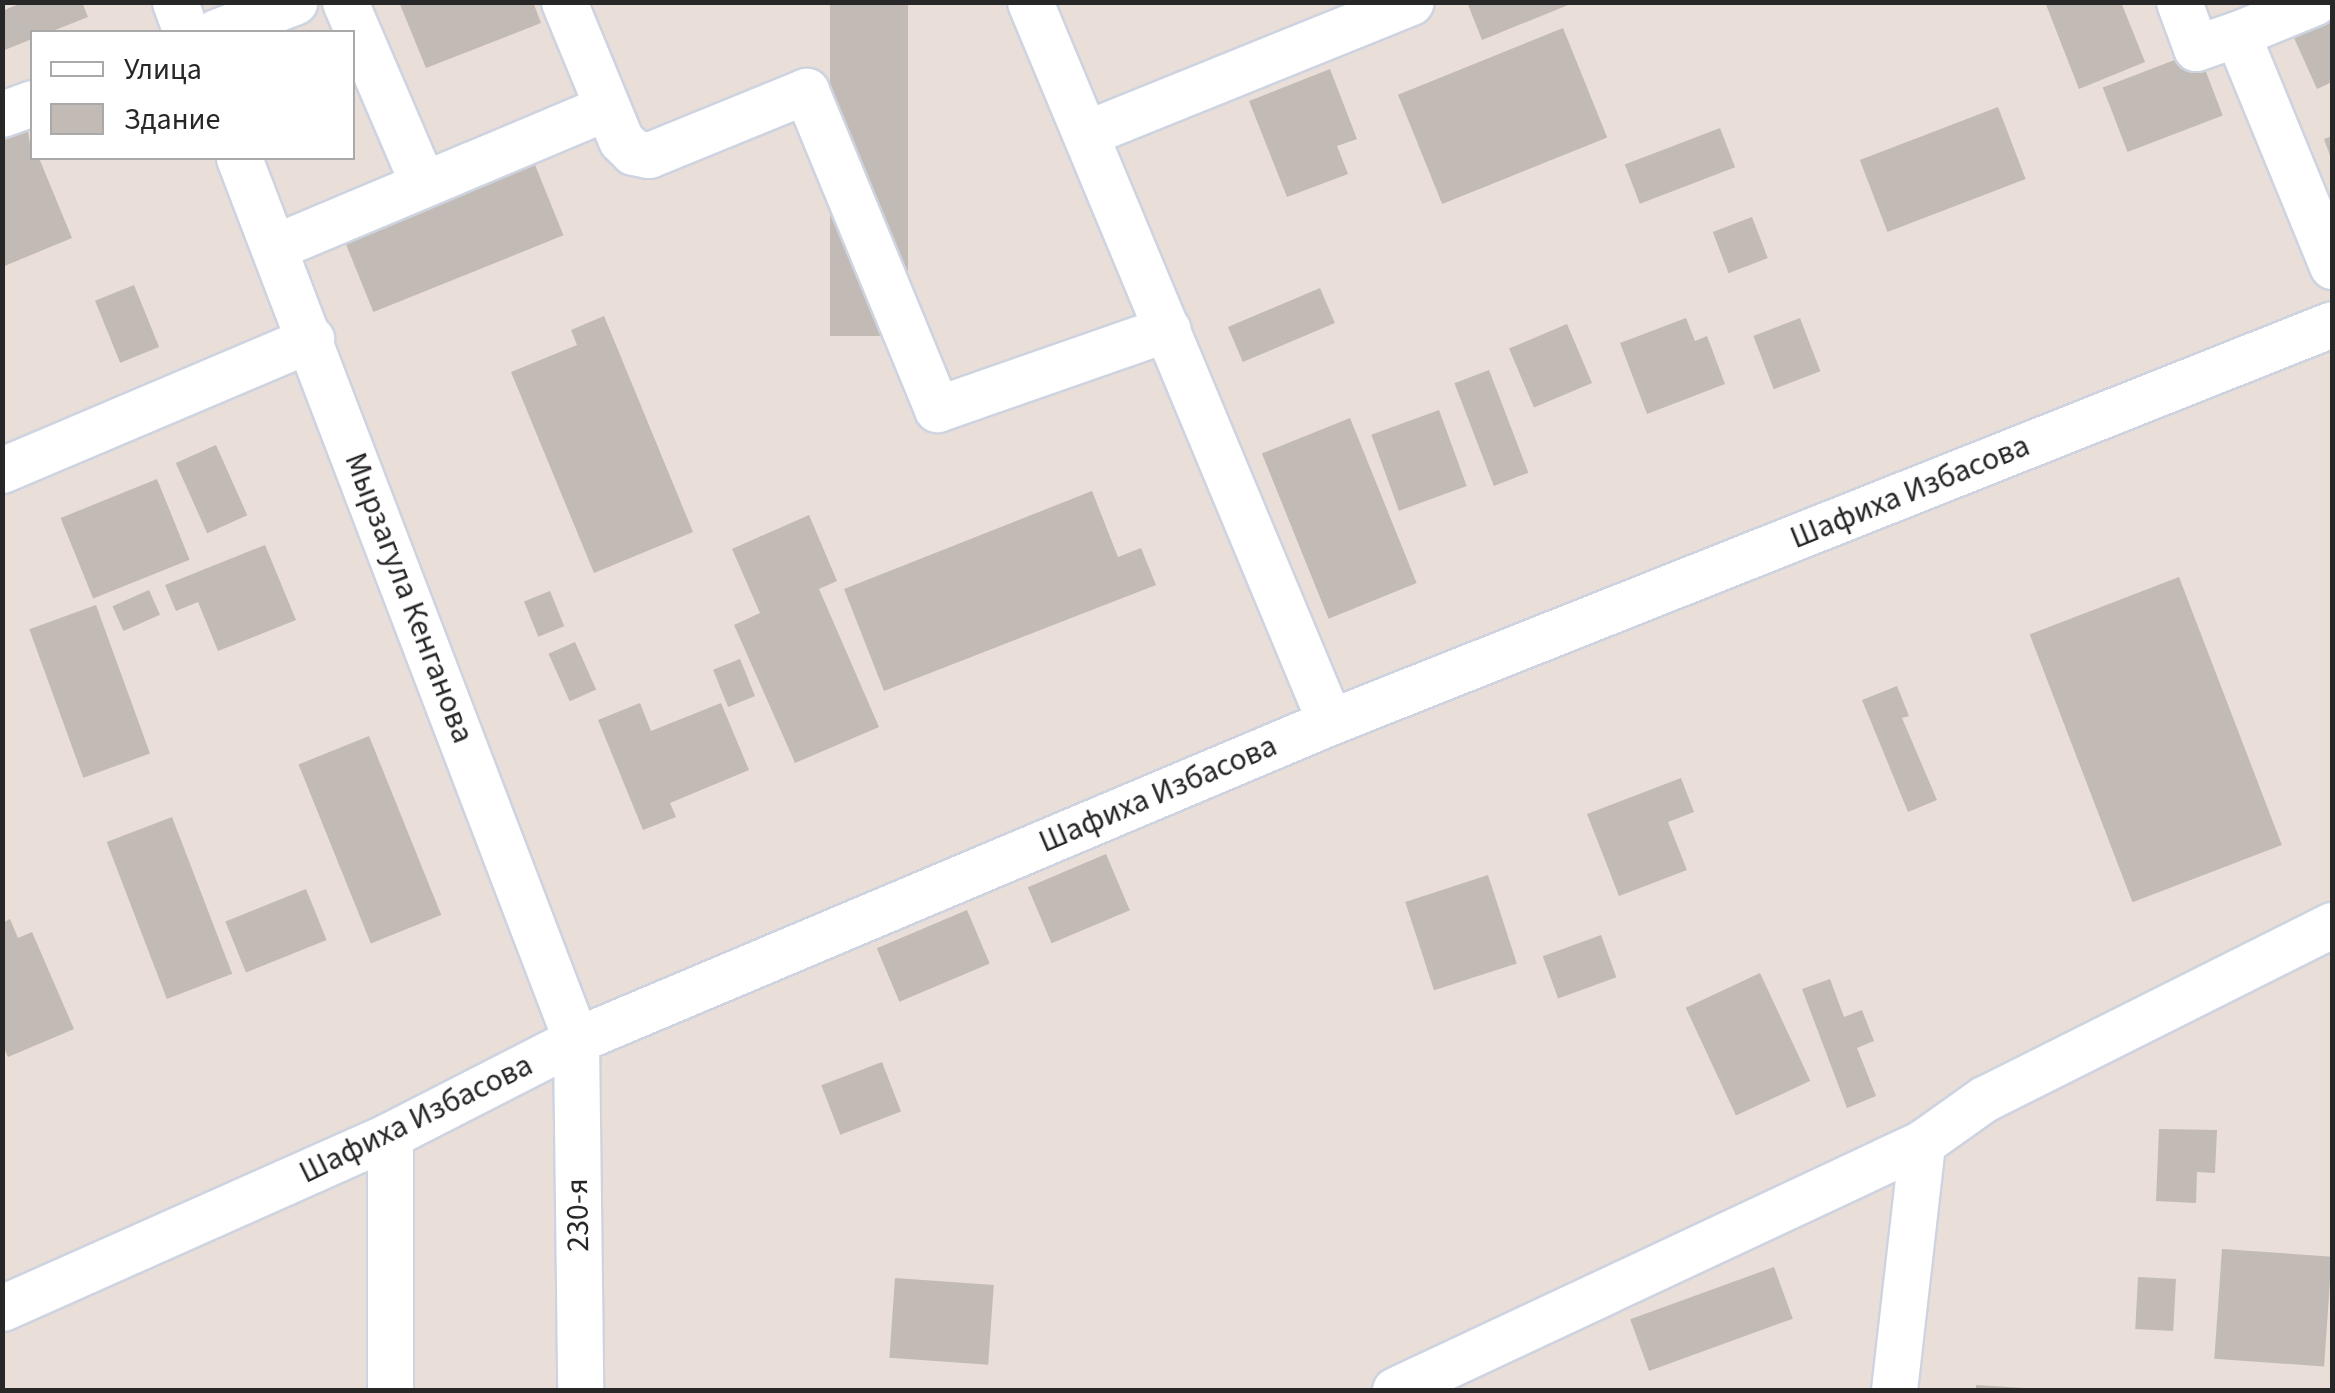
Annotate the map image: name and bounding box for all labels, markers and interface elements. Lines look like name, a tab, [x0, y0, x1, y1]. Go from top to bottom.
legend	[30, 30, 355, 160]
text: Улица	[124, 48, 202, 91]
text: Здание	[124, 98, 220, 141]
street label: Шафиха Избасова	[1785, 426, 2035, 558]
street label: Мырзагула Кенганова	[336, 447, 482, 749]
street label: Шафиха Избасова	[1033, 727, 1283, 861]
street label: Шафиха Избасова	[293, 1046, 539, 1192]
street label: 230-я	[558, 1178, 598, 1252]

